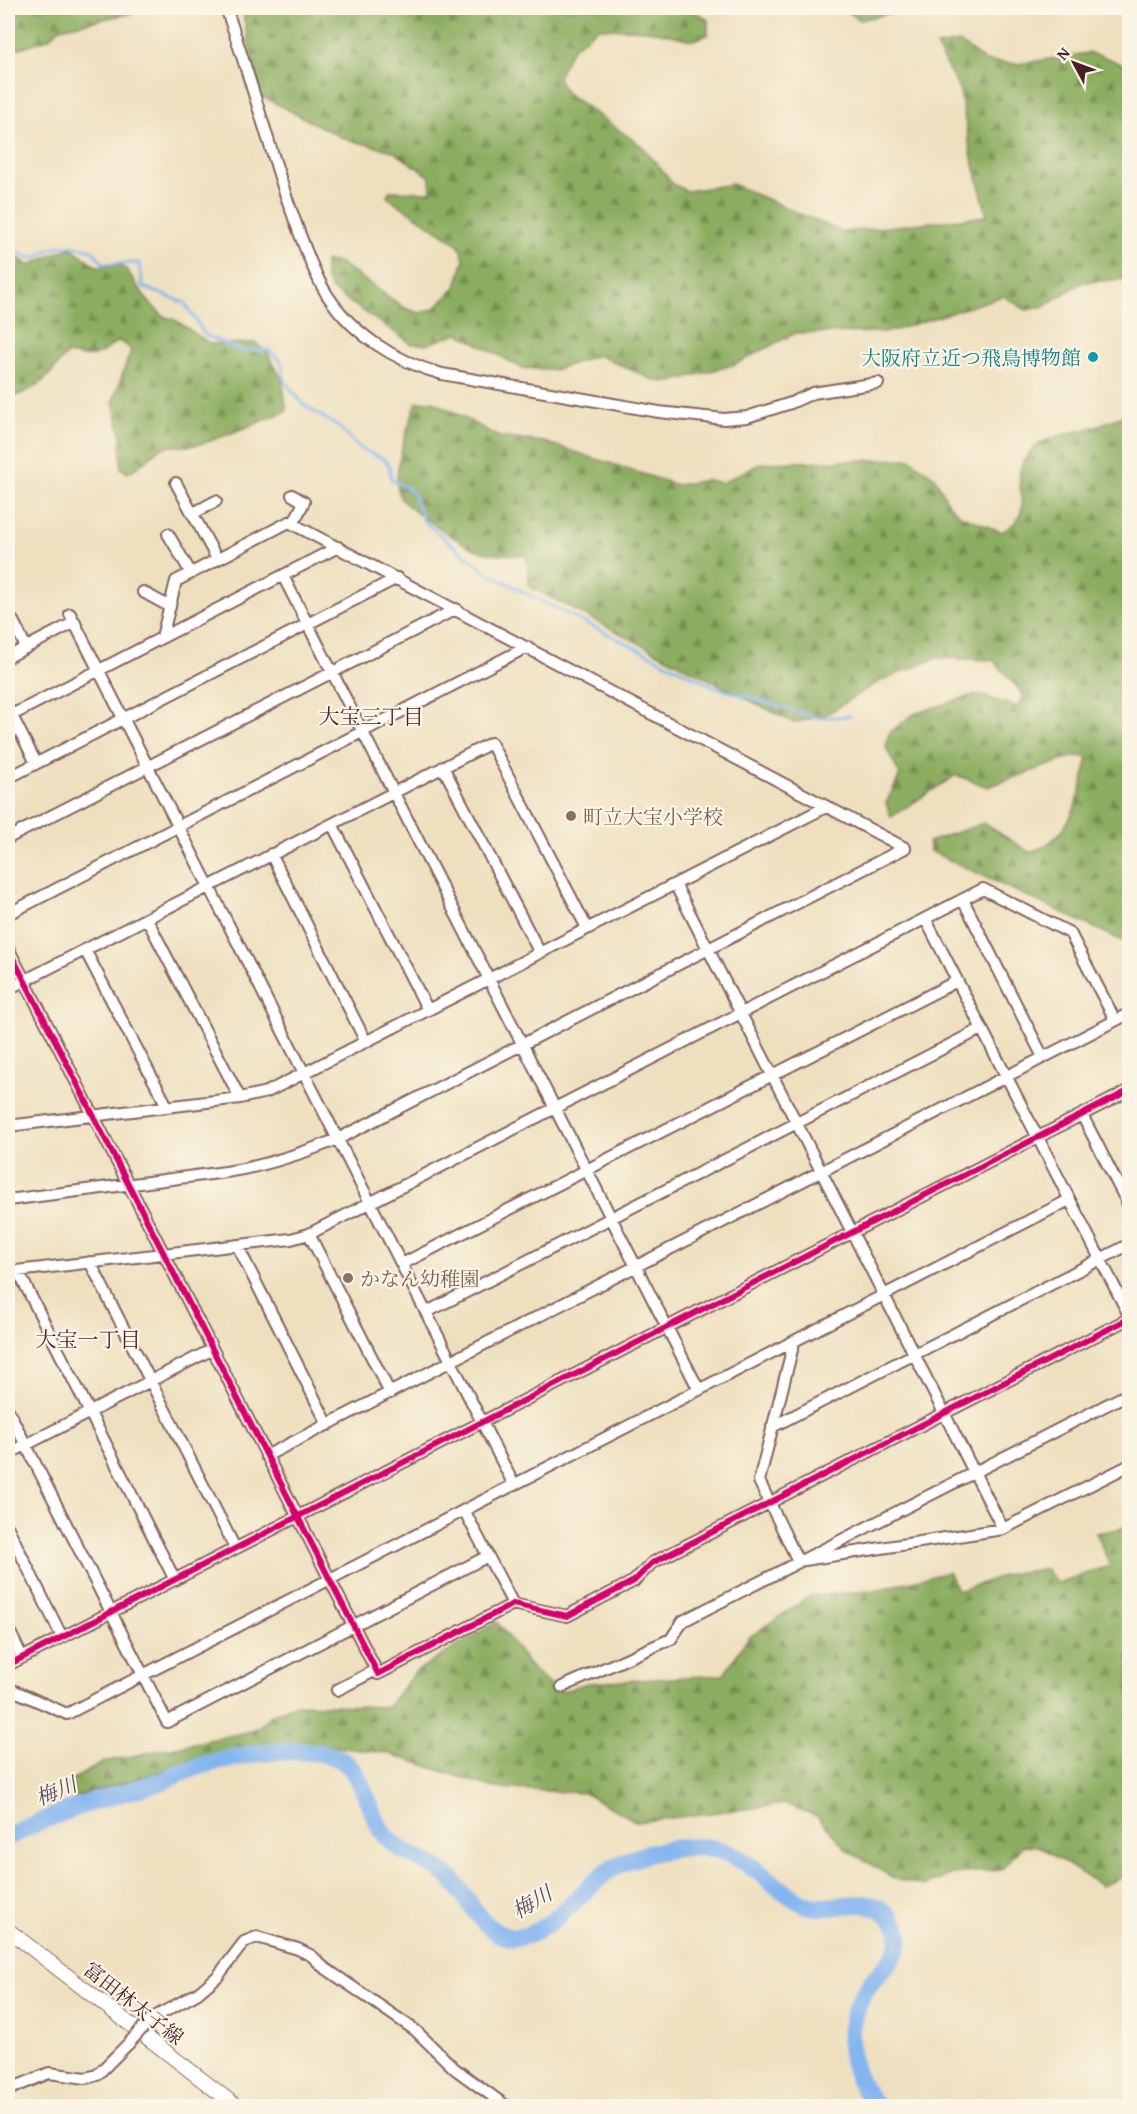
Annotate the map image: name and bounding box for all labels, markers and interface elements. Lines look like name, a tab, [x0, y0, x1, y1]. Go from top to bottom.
north arrow	[1044, 33, 1104, 93]
text: N	[1050, 41, 1075, 65]
place label: 大阪府立近つ飛鳥博物館	[861, 343, 1081, 372]
marker: 大阪府立近つ飛鳥博物館	[1086, 350, 1100, 364]
district label: 大宝三丁目	[319, 701, 424, 732]
place label: 町立大宝小学校	[583, 802, 723, 831]
marker: 町立大宝小学校	[564, 809, 578, 823]
place label: かなん幼稚園	[360, 1264, 480, 1293]
marker: かなん幼稚園	[341, 1271, 355, 1285]
district label: 大宝一丁目	[36, 1324, 141, 1355]
water label: 梅川	[31, 1768, 83, 1813]
water label: 梅川	[506, 1877, 560, 1926]
street label: 富田林太子線	[78, 1955, 190, 2051]

